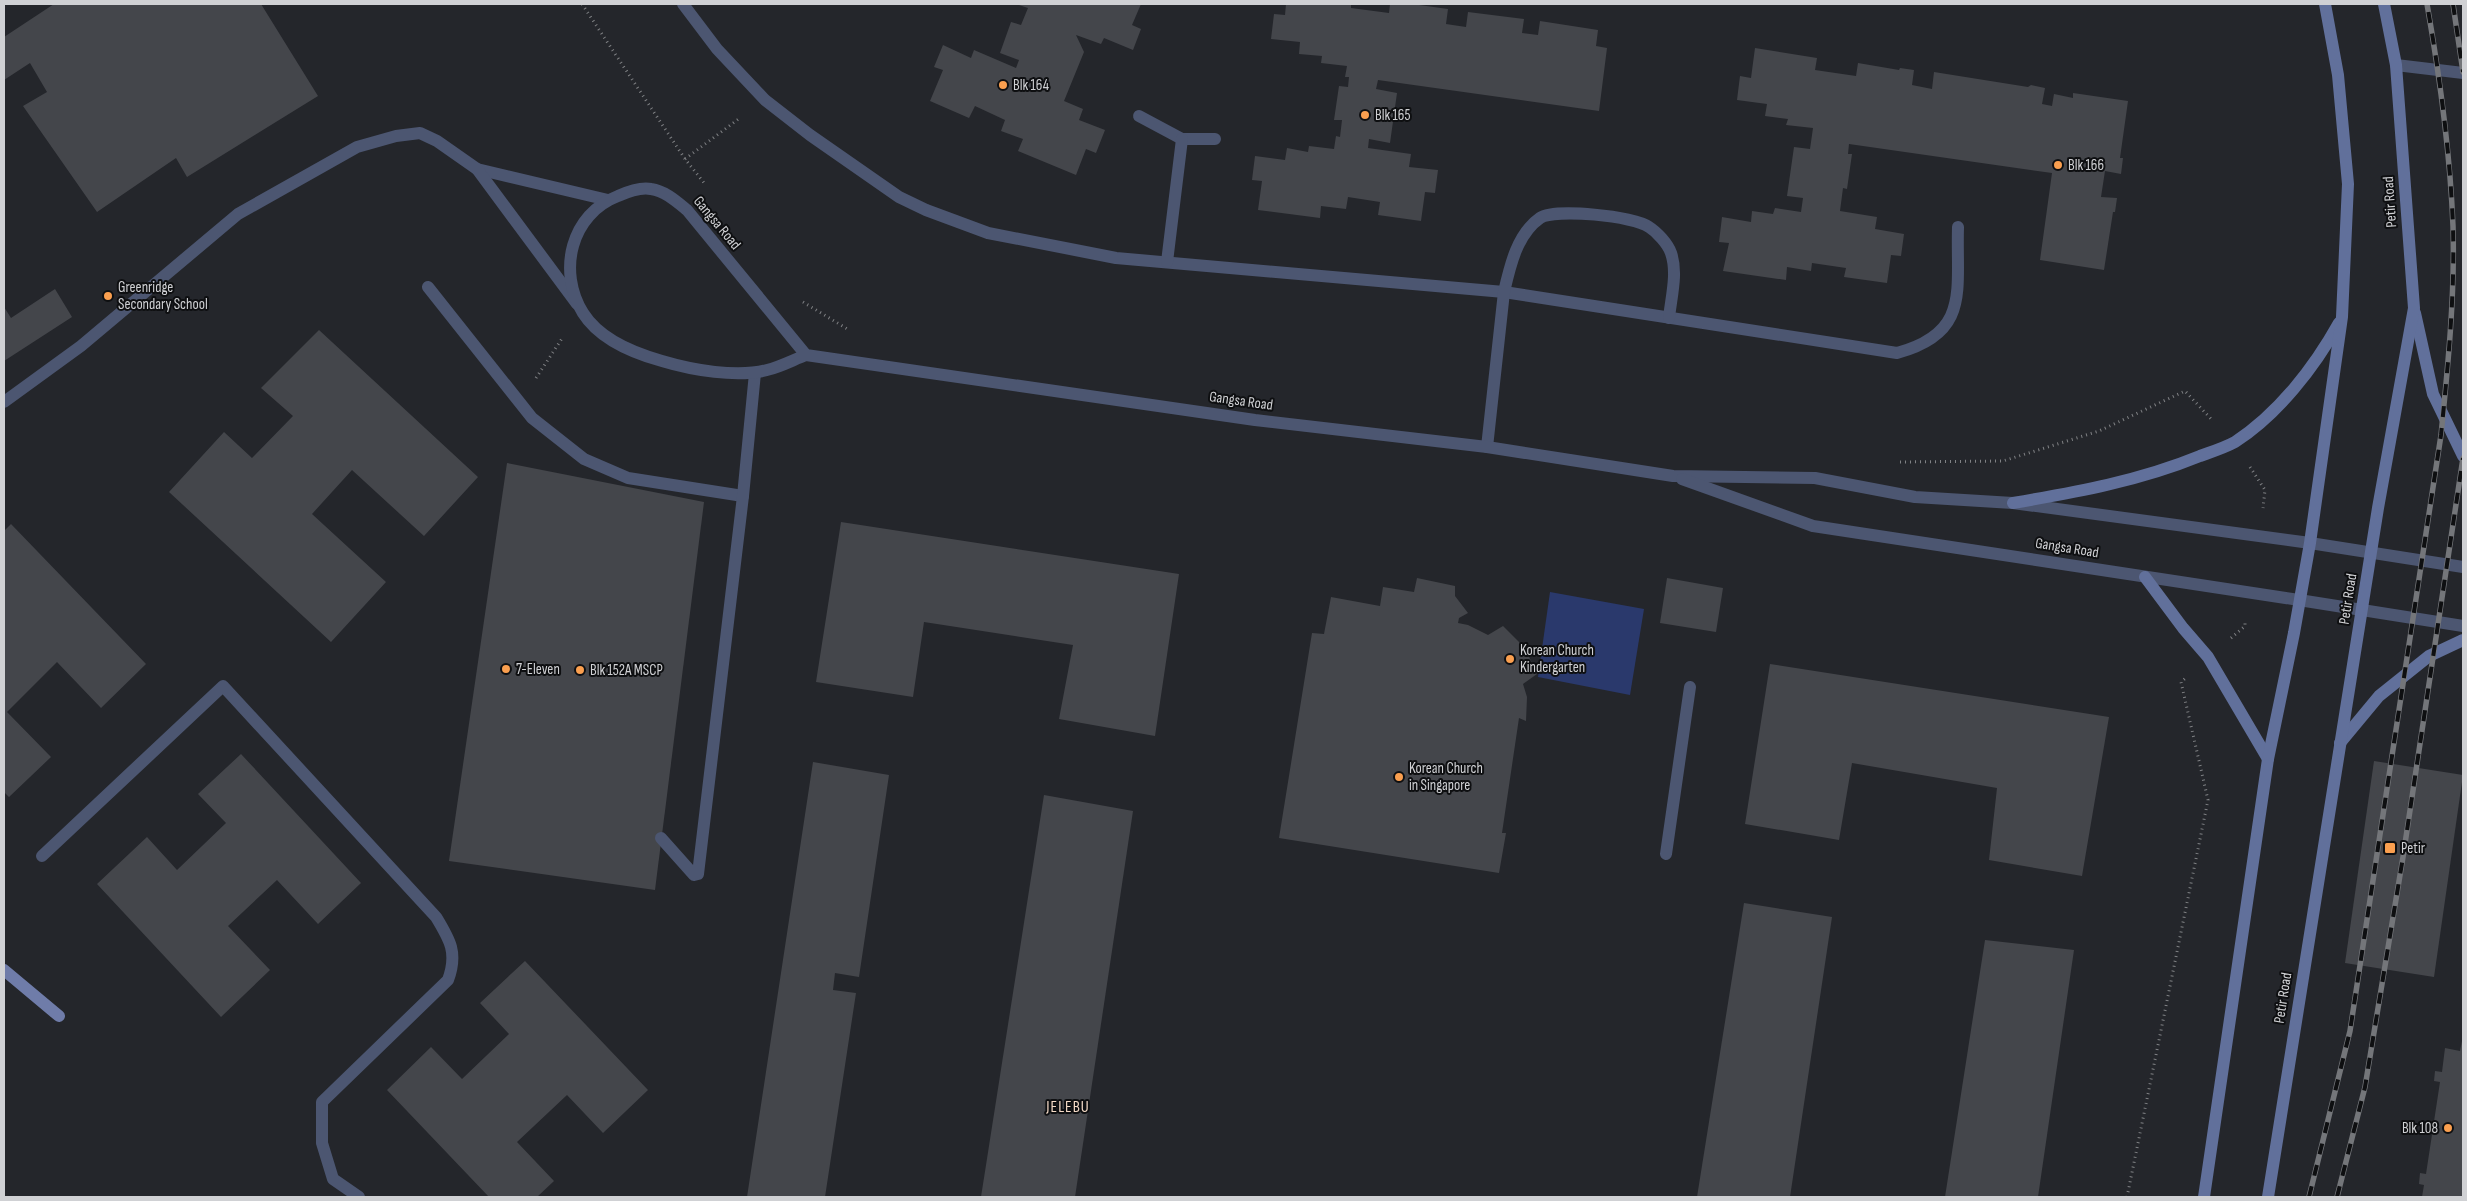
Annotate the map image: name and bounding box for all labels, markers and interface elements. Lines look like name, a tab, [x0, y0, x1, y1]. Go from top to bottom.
place label: Blk 164	[1013, 76, 1049, 95]
marker: Blk 164	[997, 79, 1009, 91]
place label: Blk 165	[1375, 106, 1410, 125]
marker: Blk 165	[1359, 109, 1371, 121]
place label: Blk 166	[2068, 156, 2104, 175]
marker: Blk 166	[2052, 159, 2064, 171]
street label: Petir Road	[2379, 176, 2401, 228]
street label: Gangsa Road	[689, 192, 745, 254]
place label: Greenridge Secondary School	[118, 278, 208, 314]
marker: Greenridge Secondary School	[102, 290, 114, 302]
street label: Gangsa Road	[1208, 387, 1274, 415]
street label: Gangsa Road	[2034, 534, 2100, 562]
street label: Petir Road	[2335, 572, 2361, 626]
place label: Korean Church Kindergarten	[1520, 641, 1594, 677]
marker: Korean Church Kindergarten	[1504, 653, 1516, 665]
place label: 7-Eleven	[516, 660, 560, 679]
place label: Blk 152A MSCP	[590, 661, 663, 680]
marker: 7-Eleven	[500, 663, 512, 675]
marker: Blk 152A MSCP	[574, 664, 586, 676]
place label: Korean Church in Singapore	[1409, 759, 1483, 795]
marker: Korean Church in Singapore	[1393, 771, 1405, 783]
place label: Petir	[2401, 839, 2426, 858]
marker: Petir	[2383, 841, 2397, 855]
street label: Petir Road	[2270, 971, 2296, 1025]
district label: JELEBU	[1045, 1098, 1090, 1117]
place label: Blk 108	[2402, 1119, 2438, 1138]
marker: Blk 108	[2442, 1122, 2454, 1134]

